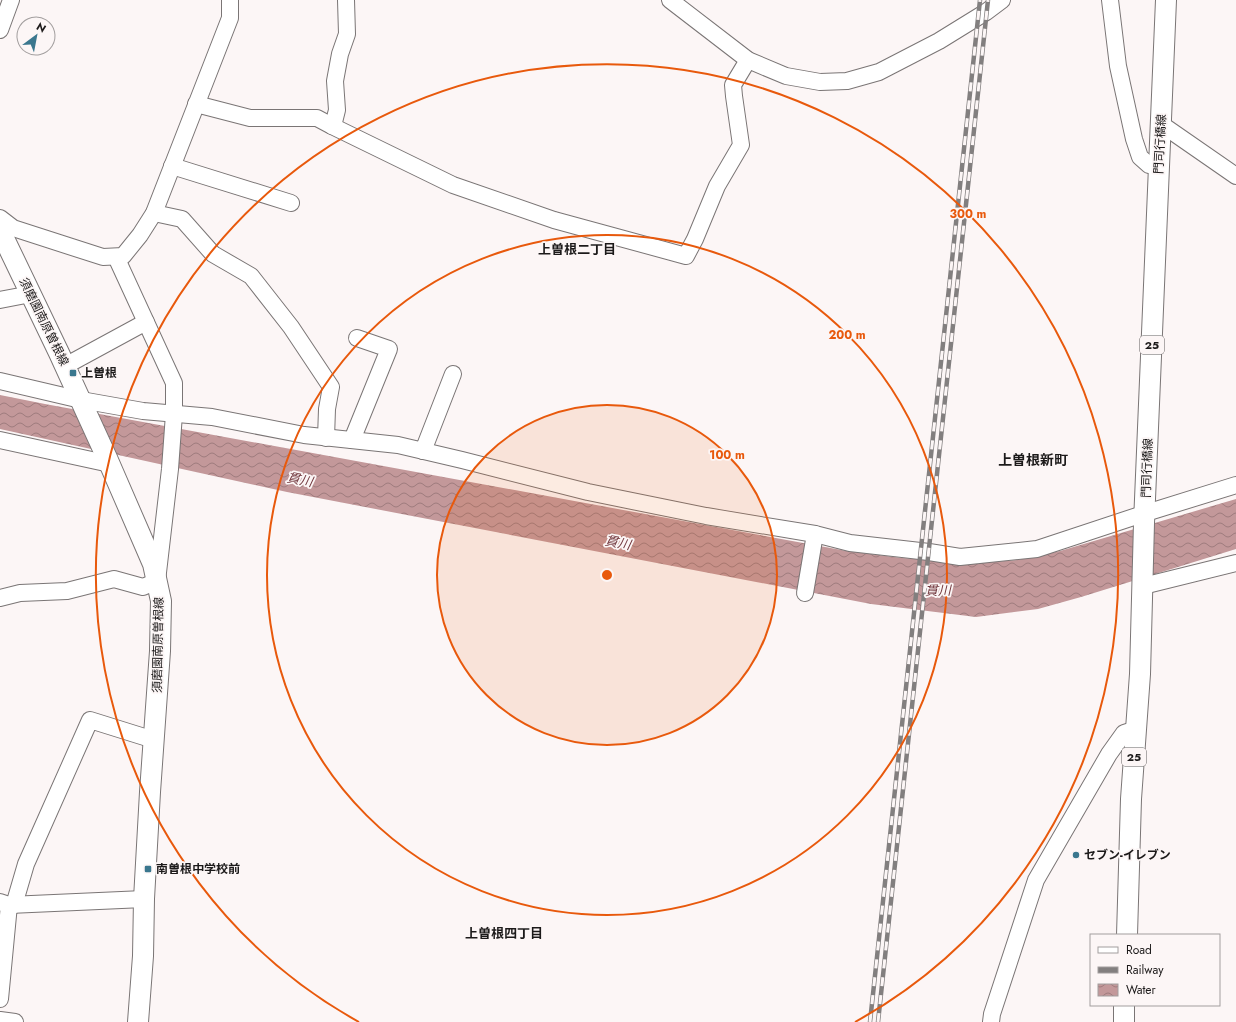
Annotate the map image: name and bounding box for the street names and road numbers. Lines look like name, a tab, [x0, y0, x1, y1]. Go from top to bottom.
street label: 門司行橋線	[1149, 114, 1171, 174]
street label: 須磨園南原曽根線	[15, 275, 73, 369]
road number: 25	[1140, 336, 1164, 354]
street label: 門司行橋線	[1137, 438, 1157, 498]
street label: 須磨園南原曽根線	[148, 597, 168, 693]
road number: 25	[1122, 748, 1146, 766]

